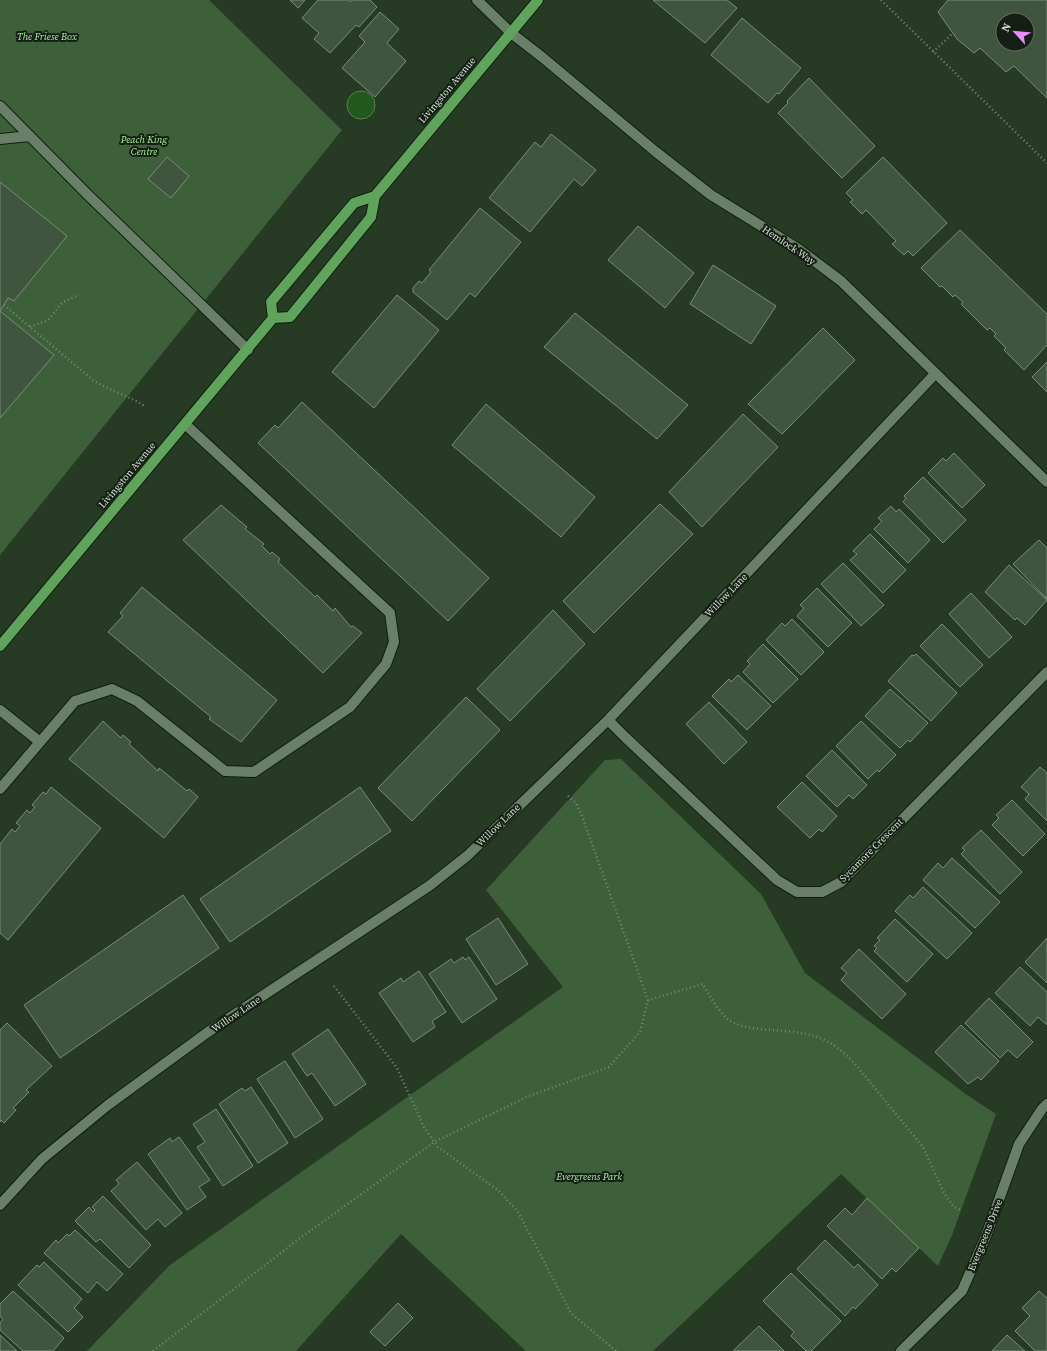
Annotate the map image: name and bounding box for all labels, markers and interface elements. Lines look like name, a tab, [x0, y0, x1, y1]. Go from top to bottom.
north arrow	[995, 12, 1035, 52]
text: N	[998, 21, 1015, 35]
park label: The Friese Box	[17, 30, 78, 43]
street label: Livingston Avenue	[416, 54, 478, 126]
park label: Peach King Centre	[120, 133, 168, 158]
street label: Hemlock Way	[760, 222, 819, 268]
street label: Livingston Avenue	[96, 439, 158, 511]
street label: Willow Lane	[702, 570, 750, 620]
street label: Willow Lane	[473, 801, 523, 849]
street label: Sycamore Crescent	[836, 815, 906, 885]
street label: Willow Lane	[209, 993, 263, 1035]
park label: Evergreens Park	[555, 1170, 622, 1183]
street label: Evergreens Drive	[965, 1197, 1005, 1273]

